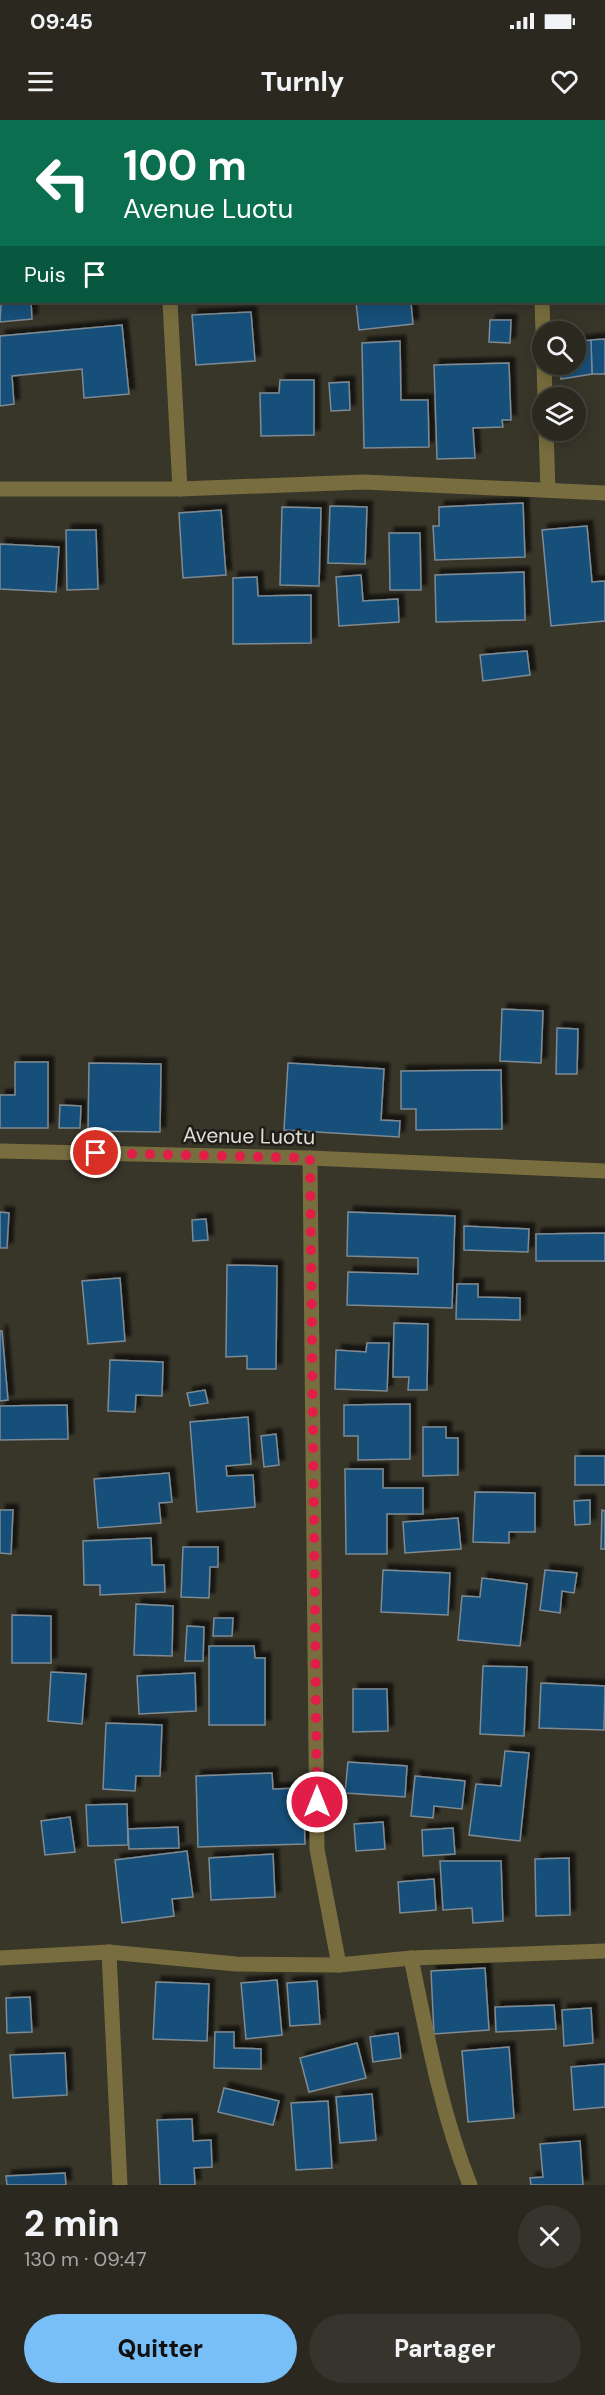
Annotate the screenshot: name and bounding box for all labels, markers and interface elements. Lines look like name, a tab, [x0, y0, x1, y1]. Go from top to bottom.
text: 09:45	[30, 7, 93, 36]
text: Turnly	[261, 64, 344, 99]
icon: menu	[24, 65, 57, 98]
icon: heart	[548, 65, 581, 98]
text: 100 m	[123, 138, 247, 193]
icon: left	[24, 144, 102, 222]
text: Avenue Luotu	[123, 191, 293, 226]
icon: arrive	[78, 258, 111, 291]
text: Puis	[24, 260, 66, 289]
map controls	[532, 321, 586, 441]
button: search	[532, 321, 586, 375]
button: layers	[532, 387, 586, 441]
street label: Avenue Luotu	[183, 1121, 315, 1151]
pin	[70, 1127, 121, 1178]
icon: arrive	[79, 1136, 112, 1169]
position arrow	[285, 1770, 349, 1834]
text: 2 min	[24, 2200, 120, 2247]
button: close	[518, 2205, 581, 2268]
text: 130 m · 09:47	[24, 2246, 147, 2272]
button: Quitter	[24, 2314, 297, 2383]
button: Partager	[309, 2314, 581, 2383]

